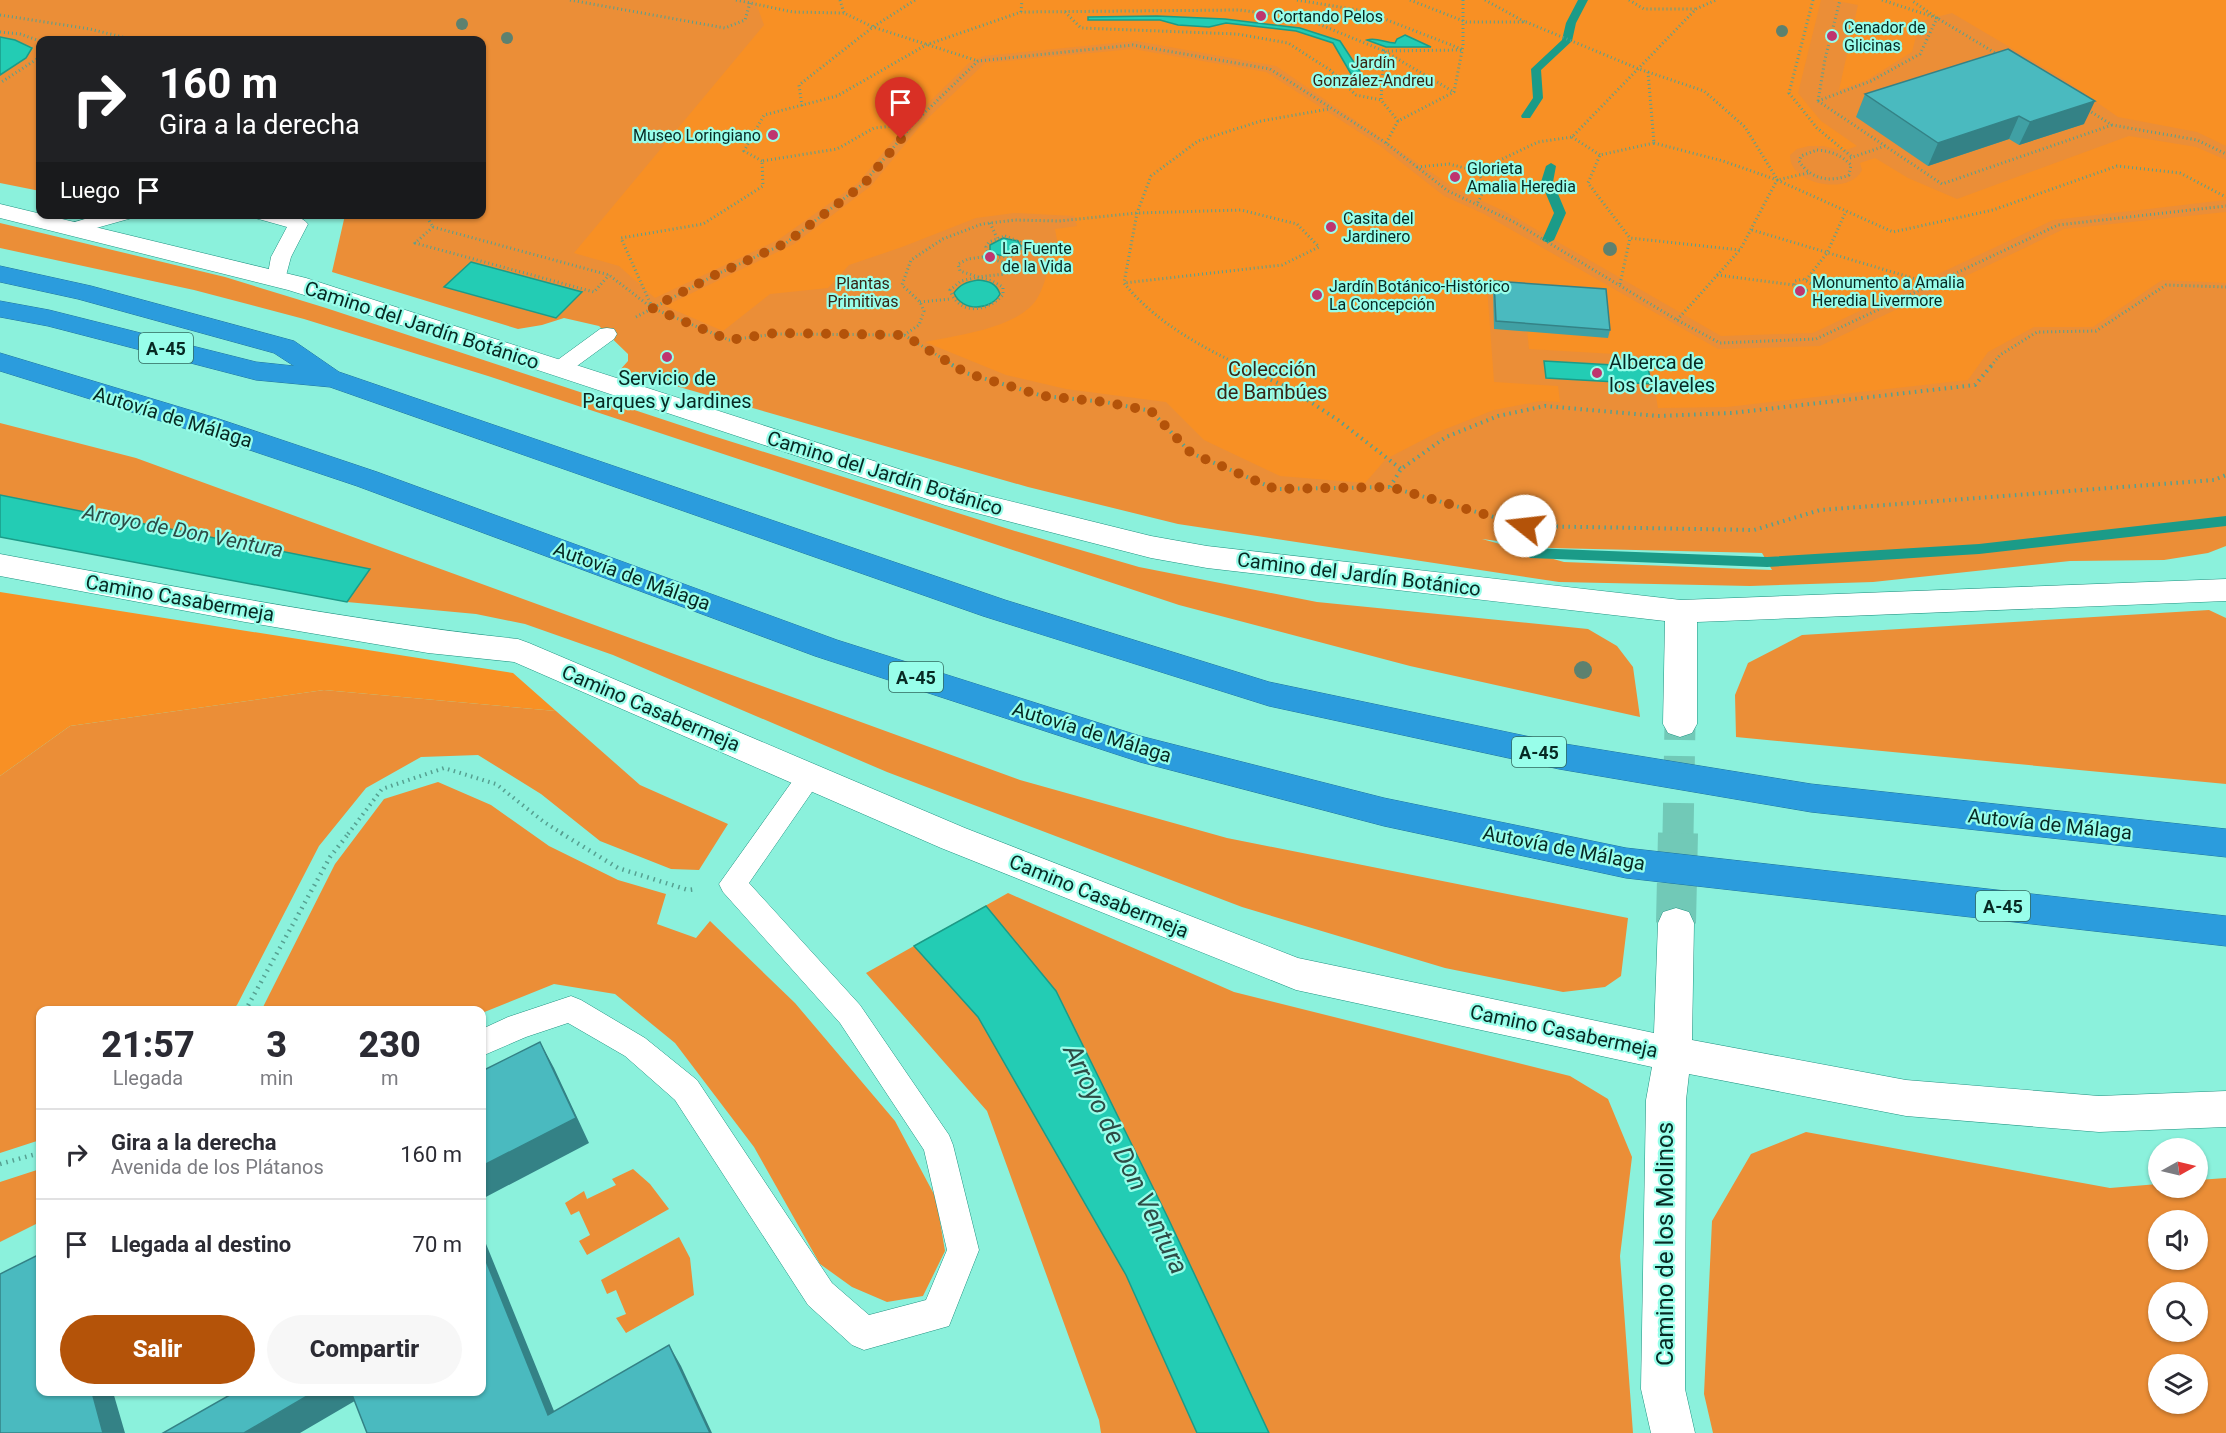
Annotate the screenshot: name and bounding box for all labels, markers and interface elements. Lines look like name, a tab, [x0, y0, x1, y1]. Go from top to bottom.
place label: Cortando Pelos	[1273, 7, 1383, 26]
marker: Cortando Pelos	[1254, 9, 1268, 23]
place label: Cenador de Glicinas	[1844, 18, 1925, 55]
marker: Cenador de Glicinas	[1825, 29, 1839, 43]
park label: Jardín González-Andreu	[1312, 53, 1434, 90]
text: 160 m	[159, 59, 278, 108]
icon: right	[60, 60, 138, 138]
pin	[875, 77, 926, 139]
icon: arrive	[884, 86, 917, 119]
text: Gira a la derecha	[159, 109, 360, 141]
place label: Museo Loringiano	[633, 126, 761, 145]
marker: Museo Loringiano	[766, 128, 780, 142]
place label: Glorieta Amalia Heredia	[1467, 159, 1576, 196]
marker: Glorieta Amalia Heredia	[1448, 170, 1462, 184]
icon: arrive	[132, 174, 165, 207]
text: Luego	[60, 178, 120, 203]
place label: Casita del Jardinero	[1343, 209, 1414, 246]
marker: Casita del Jardinero	[1324, 220, 1338, 234]
place label: La Fuente de la Vida	[1002, 239, 1072, 276]
marker: La Fuente de la Vida	[983, 250, 997, 264]
place label: Monumento a Amalia Heredia Livermore	[1812, 273, 1965, 310]
park label: Plantas Primitivas	[827, 274, 899, 311]
street label: Camino del Jardín Botánico	[302, 276, 542, 374]
place label: Jardín Botánico-Histórico La Concepción	[1329, 277, 1510, 314]
marker: Monumento a Amalia Heredia Livermore	[1793, 284, 1807, 298]
marker: Jardín Botánico-Histórico La Concepción	[1310, 288, 1324, 302]
road number: A-45	[139, 333, 193, 363]
marker: Servicio de Parques y Jardines	[660, 350, 674, 364]
place label: Alberca de los Claveles	[1609, 350, 1715, 397]
park label: Colección de Bambúes	[1217, 357, 1327, 404]
place label: Servicio de Parques y Jardines	[582, 366, 752, 413]
marker: Alberca de los Claveles	[1590, 366, 1604, 380]
street label: Autovía de Málaga	[91, 381, 255, 453]
street label: Camino del Jardín Botánico	[764, 426, 1006, 520]
position arrow	[1493, 494, 1557, 558]
water label: Arroyo de Don Ventura	[80, 500, 285, 562]
street label: Autovía de Málaga	[550, 536, 714, 616]
street label: Camino del Jardín Botánico	[1236, 547, 1482, 601]
street label: Camino Casabermeja	[84, 570, 276, 626]
street label: Camino Casabermeja	[558, 660, 744, 756]
road number: A-45	[889, 662, 943, 692]
street label: Autovía de Málaga	[1010, 696, 1174, 768]
road number: A-45	[1512, 737, 1566, 767]
street label: Autovía de Málaga	[1967, 803, 2133, 845]
street label: Autovía de Málaga	[1481, 820, 1647, 876]
street label: Camino Casabermeja	[1006, 849, 1192, 943]
road number: A-45	[1976, 891, 2030, 921]
street label: Camino Casabermeja	[1468, 999, 1660, 1063]
text: 21:57	[101, 1024, 195, 1066]
text: 3	[266, 1024, 287, 1066]
text: 230	[359, 1024, 421, 1066]
water label: Arroyo de Don Ventura	[1056, 1037, 1195, 1279]
text: Llegada	[113, 1066, 183, 1090]
text: min	[260, 1066, 293, 1090]
text: m	[381, 1066, 398, 1090]
street label: Camino de los Molinos	[1651, 1122, 1679, 1366]
text: Gira a la derecha	[111, 1130, 277, 1155]
icon: right	[60, 1138, 93, 1171]
north arrow	[2148, 1138, 2208, 1198]
map controls	[2148, 1138, 2208, 1414]
text: 160 m	[400, 1142, 462, 1167]
text: Avenida de los Plátanos	[111, 1155, 324, 1179]
button: sound	[2148, 1210, 2208, 1270]
icon: arrive	[60, 1228, 93, 1261]
text: Llegada al destino	[111, 1232, 291, 1257]
text: 70 m	[413, 1232, 462, 1257]
button: search	[2148, 1282, 2208, 1342]
button: Salir	[60, 1315, 255, 1384]
button: Compartir	[267, 1315, 462, 1384]
button: layers	[2148, 1354, 2208, 1414]

